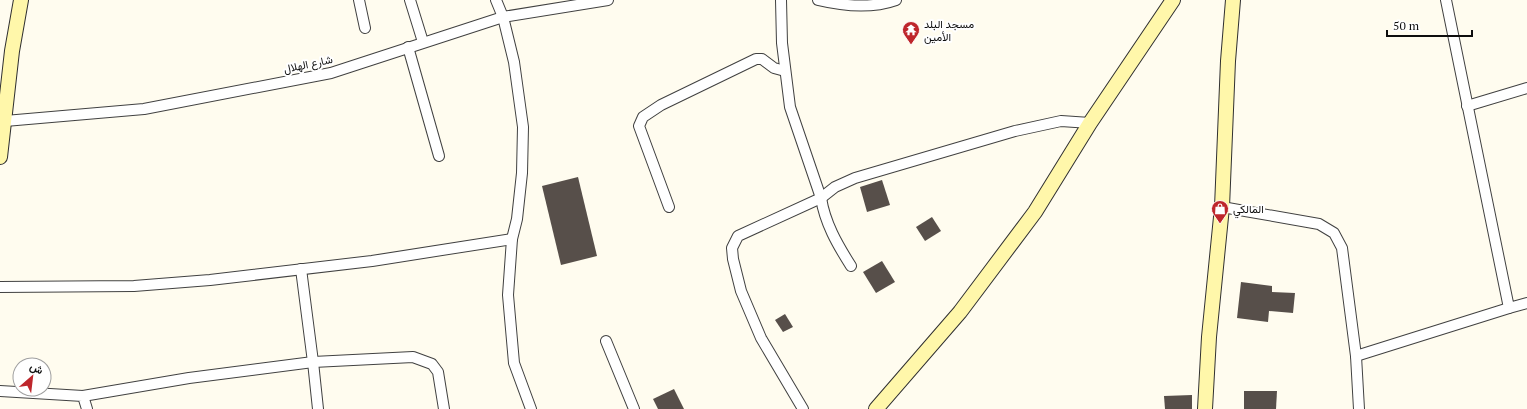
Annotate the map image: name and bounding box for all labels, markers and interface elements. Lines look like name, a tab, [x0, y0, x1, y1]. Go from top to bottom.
scale bar	[1387, 12, 1472, 38]
place label: مسجد البلد الأمين	[924, 17, 974, 44]
text: 50 m	[1393, 18, 1420, 33]
temple icon: مسجد البلد الأمين	[901, 20, 921, 45]
street label: شارع الهلال	[282, 52, 334, 77]
shop icon: المالكي	[1210, 199, 1230, 224]
place label: المالكي	[1233, 202, 1264, 219]
north arrow	[12, 357, 52, 397]
text: ش	[28, 359, 46, 377]

